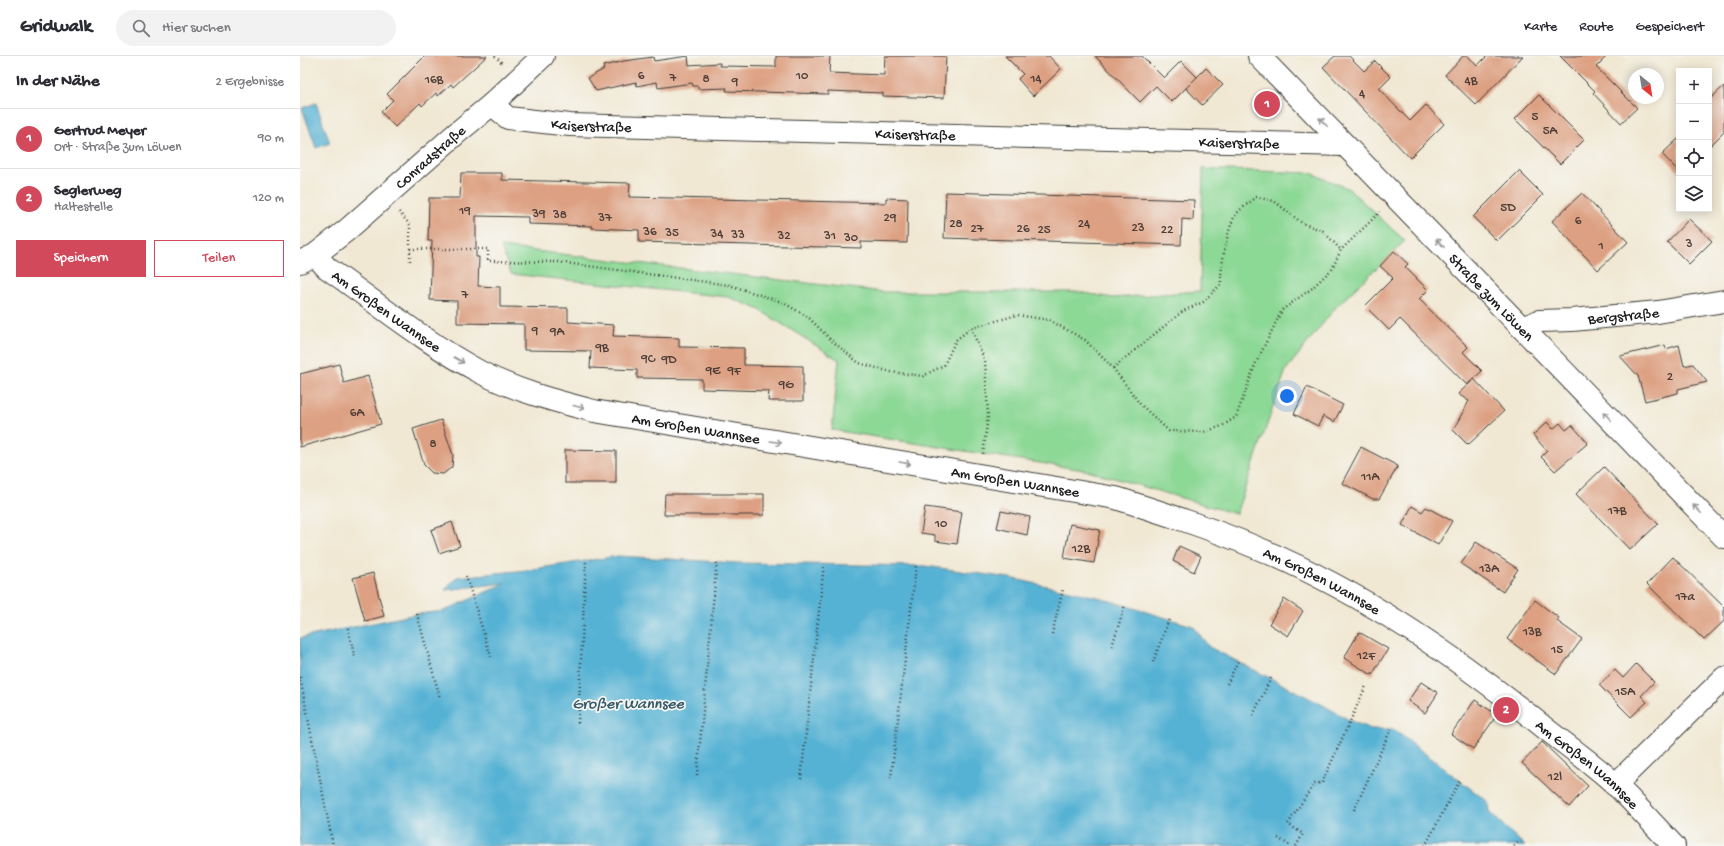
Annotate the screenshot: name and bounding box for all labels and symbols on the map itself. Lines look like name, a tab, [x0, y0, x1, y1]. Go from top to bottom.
north arrow	[1628, 68, 1664, 104]
house number: 6	[638, 69, 645, 84]
house number: 10	[795, 69, 809, 84]
house number: 7	[669, 71, 678, 86]
house number: 8	[702, 72, 710, 87]
house number: 14	[1029, 72, 1042, 87]
house number: 16B	[424, 73, 444, 88]
house number: 4B	[1465, 74, 1478, 89]
house number: 9	[731, 75, 739, 90]
house number: 4	[1359, 87, 1365, 102]
pin: 1	[1254, 89, 1280, 119]
house number: 5	[1532, 110, 1539, 125]
street label: Kaiserstraße	[550, 116, 632, 138]
one-way arrow	[1318, 117, 1328, 127]
street label: Conradstraße	[393, 122, 470, 194]
house number: 5A	[1543, 124, 1559, 139]
street label: Kaiserstraße	[875, 126, 956, 146]
street label: Kaiserstraße	[1199, 134, 1280, 154]
house number: 5D	[1500, 201, 1516, 216]
house number: 19	[458, 204, 471, 219]
house number: 39	[531, 207, 546, 222]
house number: 38	[552, 208, 567, 223]
house number: 37	[597, 211, 613, 226]
house number: 29	[884, 211, 897, 226]
house number: 6	[1575, 214, 1582, 229]
house number: 28	[949, 217, 963, 232]
house number: 24	[1078, 217, 1090, 232]
house number: 23	[1131, 221, 1145, 236]
house number: 27	[970, 222, 985, 237]
house number: 26	[1017, 222, 1030, 237]
house number: 25	[1037, 223, 1051, 238]
house number: 22	[1161, 223, 1174, 238]
house number: 36	[642, 225, 657, 240]
house number: 35	[664, 226, 679, 241]
house number: 34	[710, 227, 723, 242]
house number: 33	[730, 228, 745, 243]
house number: 32	[776, 229, 791, 244]
house number: 31	[823, 229, 836, 244]
house number: 30	[843, 231, 859, 246]
house number: 3	[1685, 237, 1693, 252]
one-way arrow	[1435, 238, 1445, 248]
house number: 1	[1597, 239, 1604, 254]
street label: Straße zum Löwen	[1444, 251, 1537, 346]
street label: Am Großen Wannsee	[327, 267, 444, 357]
house number: 7	[461, 288, 470, 303]
street label: Bergstraße	[1586, 305, 1660, 330]
house number: 9	[531, 324, 539, 339]
house number: 9A	[549, 325, 565, 340]
house number: 9B	[594, 341, 609, 356]
house number: 9C	[640, 352, 656, 367]
house number: 9D	[661, 353, 677, 368]
one-way arrow	[453, 356, 465, 364]
house number: 9E	[705, 364, 721, 379]
house number: 9F	[726, 364, 742, 379]
house number: 2	[1667, 370, 1674, 385]
house number: 9G	[778, 378, 794, 393]
your location	[1277, 386, 1297, 406]
one-way arrow	[573, 404, 586, 412]
house number: 6A	[350, 406, 365, 421]
street label: Am Großen Wannsee	[630, 410, 761, 450]
one-way arrow	[1602, 411, 1611, 421]
house number: 8	[429, 437, 437, 452]
one-way arrow	[769, 438, 782, 446]
one-way arrow	[898, 459, 911, 467]
street label: Am Großen Wannsee	[950, 464, 1081, 503]
house number: 11A	[1360, 470, 1380, 485]
house number: 17B	[1607, 504, 1627, 519]
one-way arrow	[1692, 504, 1702, 514]
house number: 10	[934, 517, 948, 532]
house number: 12B	[1071, 542, 1090, 557]
street label: Am Großen Wannsee	[1260, 544, 1383, 620]
house number: 13A	[1478, 562, 1500, 577]
house number: 17a	[1674, 590, 1695, 605]
house number: 13B	[1522, 625, 1542, 640]
house number: 15	[1550, 643, 1563, 658]
house number: 12F	[1356, 649, 1376, 664]
house number: 15A	[1614, 685, 1636, 700]
pin: 2	[1493, 695, 1519, 725]
water label: Großer Wannsee	[572, 696, 685, 715]
street label: Am Großen Wannsee	[1531, 717, 1642, 814]
house number: 12l	[1547, 770, 1562, 785]

